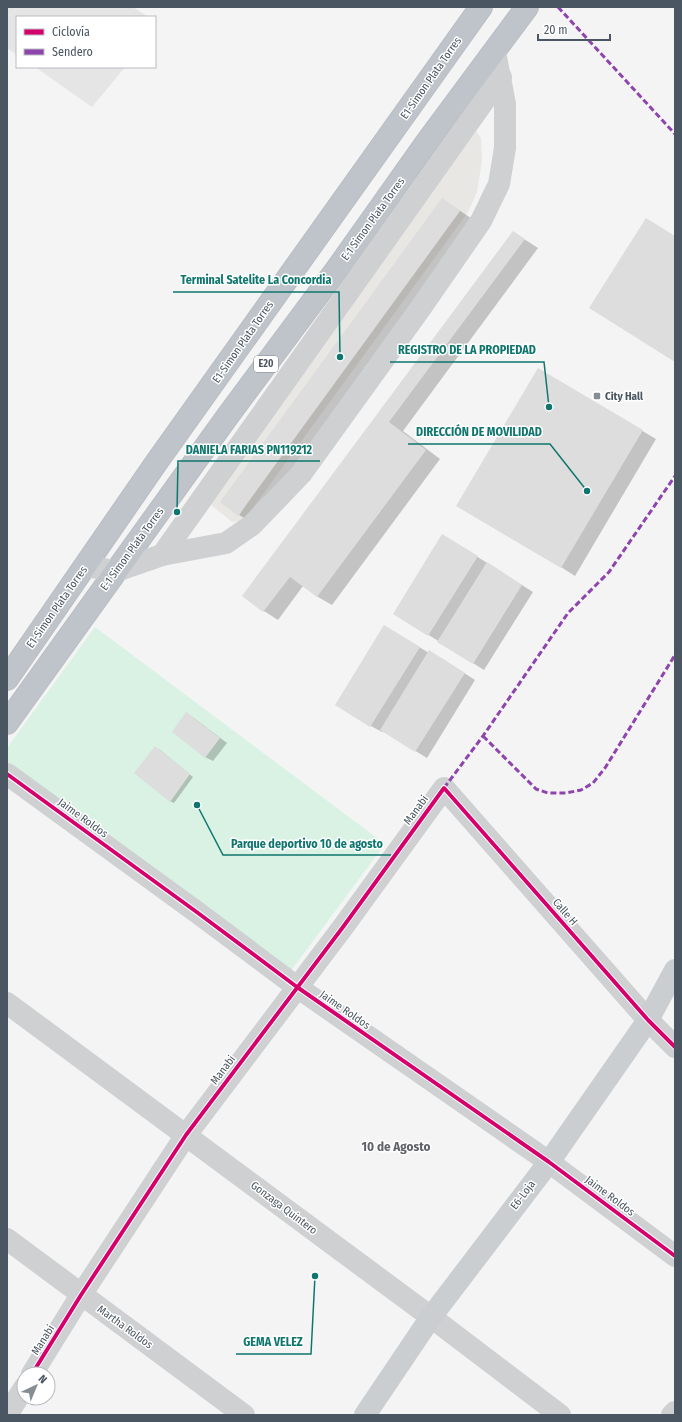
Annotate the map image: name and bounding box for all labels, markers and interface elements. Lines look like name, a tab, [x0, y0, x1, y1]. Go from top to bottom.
legend	[16, 16, 156, 68]
scale bar	[538, 16, 610, 42]
text: 20 m	[544, 23, 568, 37]
text: Ciclovía	[52, 25, 90, 39]
street label: E1-Simon Plata Torres	[398, 34, 464, 121]
text: Sendero	[52, 45, 93, 59]
street label: E-1 Simon Plata Torres	[339, 175, 408, 263]
callout: Terminal Satelite La Concordia	[173, 268, 339, 292]
text: Terminal Satelite La Concordia	[181, 273, 331, 287]
street label: E1-Simon Plata Torres	[210, 298, 276, 385]
callout: REGISTRO DE LA PROPIEDAD	[390, 338, 544, 362]
text: REGISTRO DE LA PROPIEDAD	[398, 343, 536, 357]
road number: E20	[254, 356, 278, 372]
place label: City Hall	[605, 390, 644, 403]
marker: City Hall	[592, 391, 602, 401]
callout: DIRECCIÓN DE MOVILIDAD	[408, 420, 550, 444]
text: DIRECCIÓN DE MOVILIDAD	[416, 423, 542, 439]
callout: DANIELA FARIAS PN119212	[178, 437, 320, 461]
text: DANIELA FARIAS PN119212	[186, 443, 313, 457]
street label: E-1 Simon Plata Torres	[98, 505, 167, 593]
street label: E1-Simon Plata Torres	[24, 563, 90, 650]
street label: Manabi	[401, 793, 431, 827]
street label: Jaime Roldos	[56, 796, 111, 841]
callout: Parque deportivo 10 de agosto	[223, 831, 391, 855]
text: Parque deportivo 10 de agosto	[231, 837, 384, 851]
street label: Calle H	[550, 896, 580, 928]
street label: Jaime Roldos	[317, 988, 373, 1032]
street label: Manabi	[208, 1053, 238, 1087]
district label: 10 de Agosto	[362, 1139, 430, 1154]
street label: Jaime Roldos	[583, 1173, 638, 1219]
street label: E6-Loja	[508, 1178, 538, 1212]
street label: Gonzaga Quintero	[248, 1179, 320, 1237]
street label: Martha Roldos	[95, 1303, 155, 1352]
street label: Manabi	[29, 1322, 57, 1357]
callout: GEMA VELEZ	[236, 1330, 311, 1354]
text: GEMA VELEZ	[243, 1335, 303, 1349]
north arrow	[16, 1366, 56, 1406]
text: N	[36, 1372, 49, 1386]

